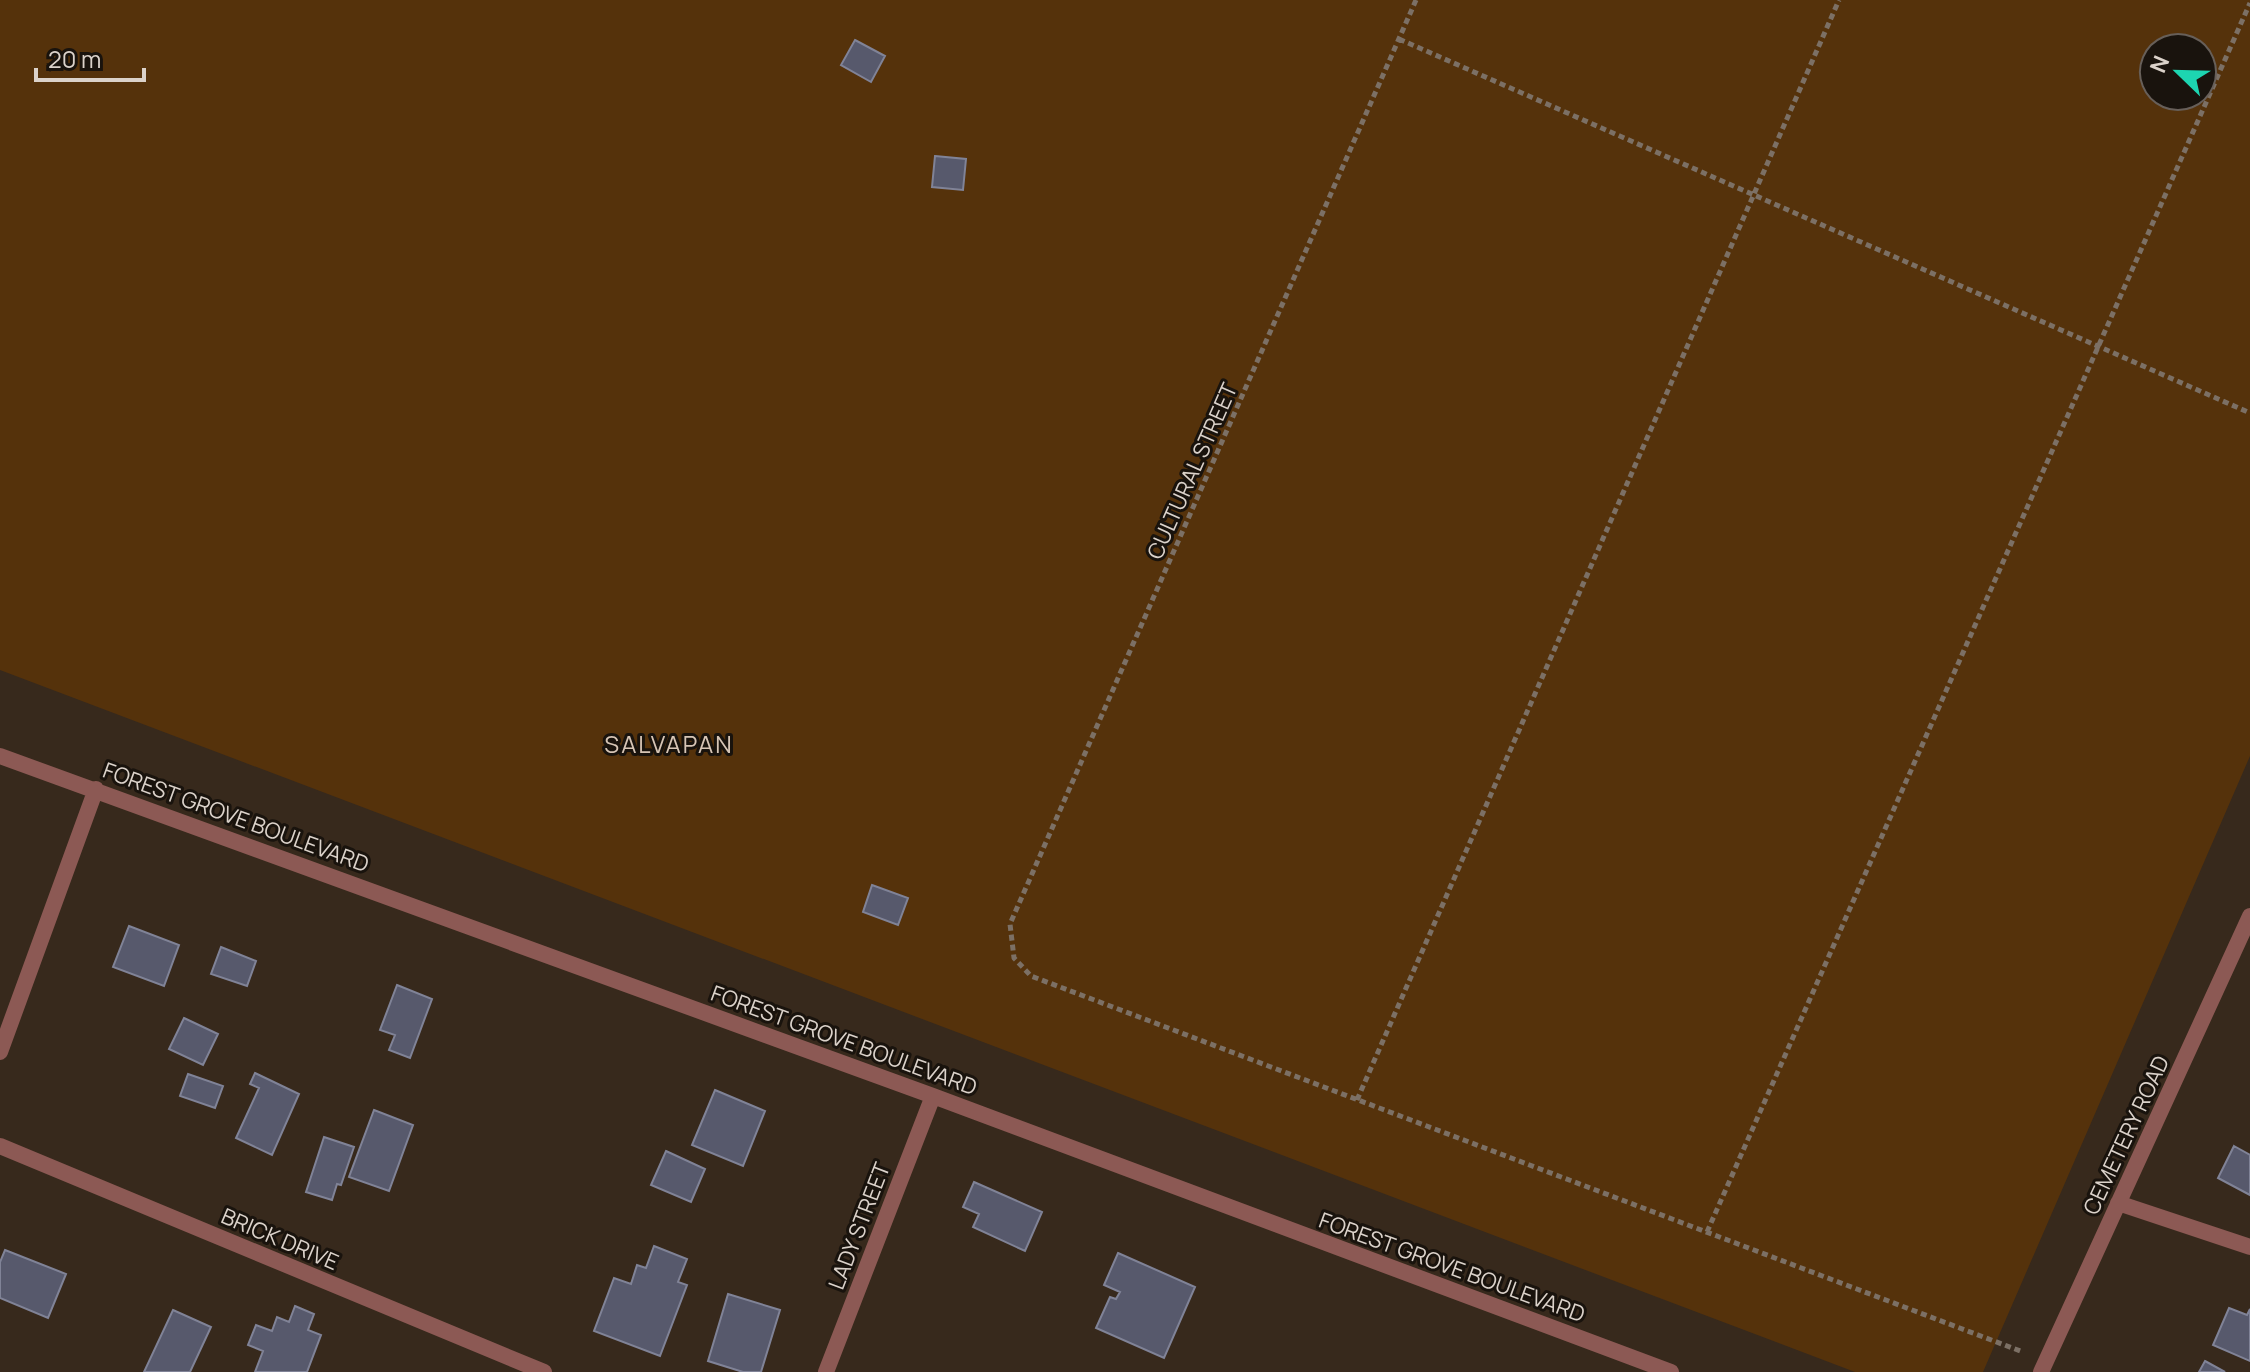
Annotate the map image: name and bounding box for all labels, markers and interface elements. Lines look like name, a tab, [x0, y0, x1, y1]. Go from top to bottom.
scale bar	[36, 32, 144, 82]
north arrow	[2138, 32, 2218, 112]
text: 20 m	[48, 42, 101, 75]
text: N	[2143, 51, 2176, 77]
street label: CULTURAL STREET	[1140, 378, 1244, 564]
district label: SALVAPAN	[604, 727, 734, 760]
street label: FOREST GROVE BOULEVARD	[99, 755, 373, 879]
street label: FOREST GROVE BOULEVARD	[707, 978, 981, 1102]
street label: CEMETERY ROAD	[2076, 1051, 2176, 1219]
street label: LADY STREET	[821, 1158, 897, 1294]
street label: BRICK DRIVE	[217, 1201, 343, 1277]
street label: FOREST GROVE BOULEVARD	[1315, 1205, 1589, 1329]

